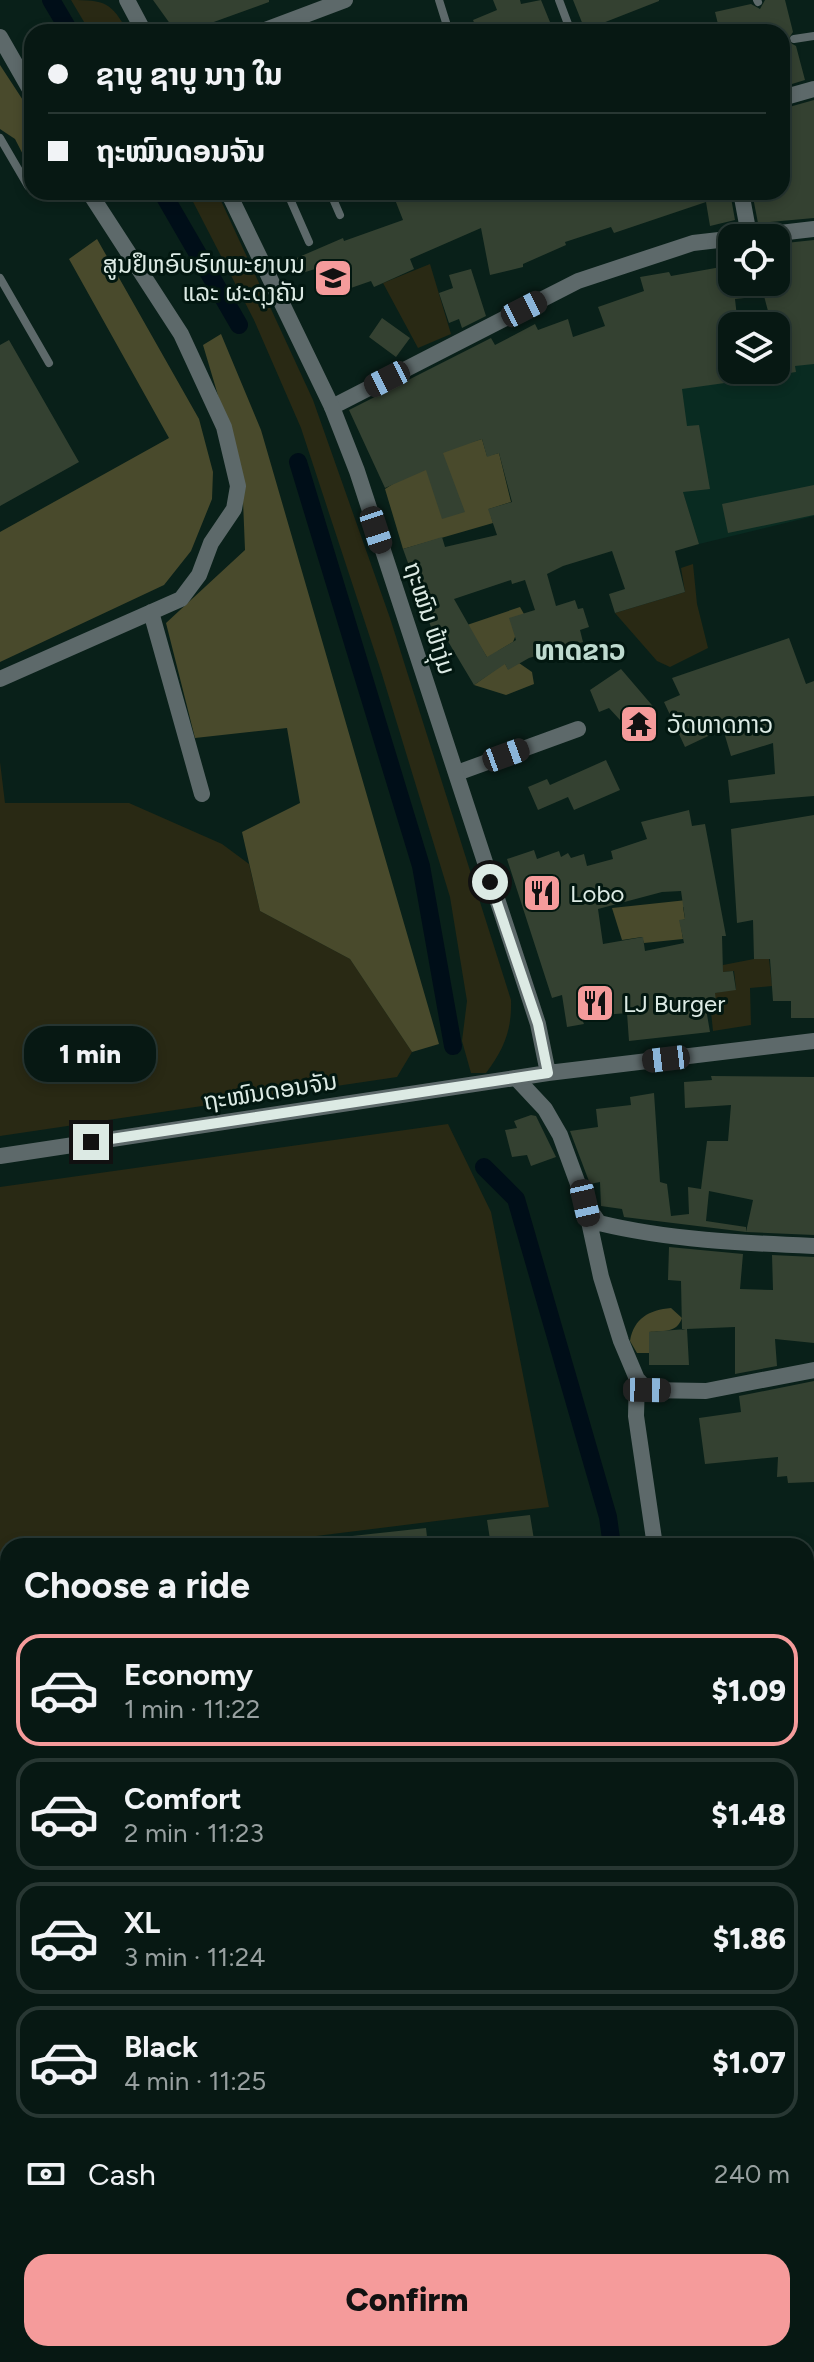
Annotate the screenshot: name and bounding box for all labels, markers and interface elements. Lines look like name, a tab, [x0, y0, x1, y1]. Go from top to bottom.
text: ຊາບູ ຊາບູ ນາງ ໃນ	[96, 56, 282, 93]
text: ຖະໝົນດອນຈັນ	[96, 133, 265, 170]
map controls	[718, 224, 790, 384]
button: locate	[718, 224, 790, 296]
place label: ສູນຢຶຫອົບຮົທພະຍາບນ ແລະ ຜະດຸງຄັນ	[102, 250, 305, 309]
school or university icon: ສູນຢຶຫອົບຮົທພະຍາບນ ແລະ ຜະດຸງຄັນ	[312, 257, 354, 299]
car	[497, 287, 551, 331]
button: layers	[718, 312, 790, 384]
car	[360, 357, 414, 401]
car	[357, 503, 395, 557]
street label: ຖະໝົນ ຟ້າງຸ່ມ	[393, 558, 462, 680]
district label: ທາດຂາວ	[534, 633, 626, 667]
temple icon: ວັດທາດກາວ	[618, 703, 660, 745]
place label: ວັດທາດກາວ	[667, 710, 773, 739]
car	[479, 736, 533, 774]
route start	[472, 864, 508, 900]
restaurant icon: Lobo	[521, 872, 563, 914]
place label: Lobo	[570, 879, 624, 908]
restaurant icon: LJ Burger	[574, 982, 616, 1024]
place label: LJ Burger	[623, 989, 725, 1018]
callout: 1 min	[25, 1026, 157, 1082]
text: 1 min	[59, 1038, 121, 1070]
car	[641, 1044, 691, 1074]
street label: ຖະໝົນດອນຈັນ	[201, 1066, 339, 1116]
route end	[73, 1124, 109, 1160]
car	[568, 1177, 602, 1229]
car	[623, 1378, 671, 1402]
text: Choose a ride	[24, 1564, 250, 1607]
icon: car	[28, 1654, 100, 1726]
text: Economy	[124, 1656, 253, 1693]
text: $1.09	[712, 1672, 786, 1709]
text: 1 min · 11:22	[124, 1693, 260, 1725]
icon: car	[28, 1778, 100, 1850]
text: Comfort	[124, 1780, 242, 1817]
text: $1.48	[711, 1796, 786, 1833]
text: 2 min · 11:23	[124, 1817, 264, 1849]
icon: car	[28, 1902, 100, 1974]
text: XL	[124, 1904, 160, 1941]
text: $1.86	[713, 1920, 786, 1957]
text: 3 min · 11:24	[124, 1941, 265, 1973]
icon: car	[28, 2026, 100, 2098]
text: Black	[124, 2028, 198, 2065]
text: $1.07	[712, 2044, 786, 2081]
text: 4 min · 11:25	[124, 2065, 266, 2097]
icon: cash	[24, 2152, 68, 2196]
text: Cash	[88, 2156, 156, 2193]
text: 240 m	[714, 2158, 790, 2190]
button: Confirm	[24, 2254, 790, 2346]

